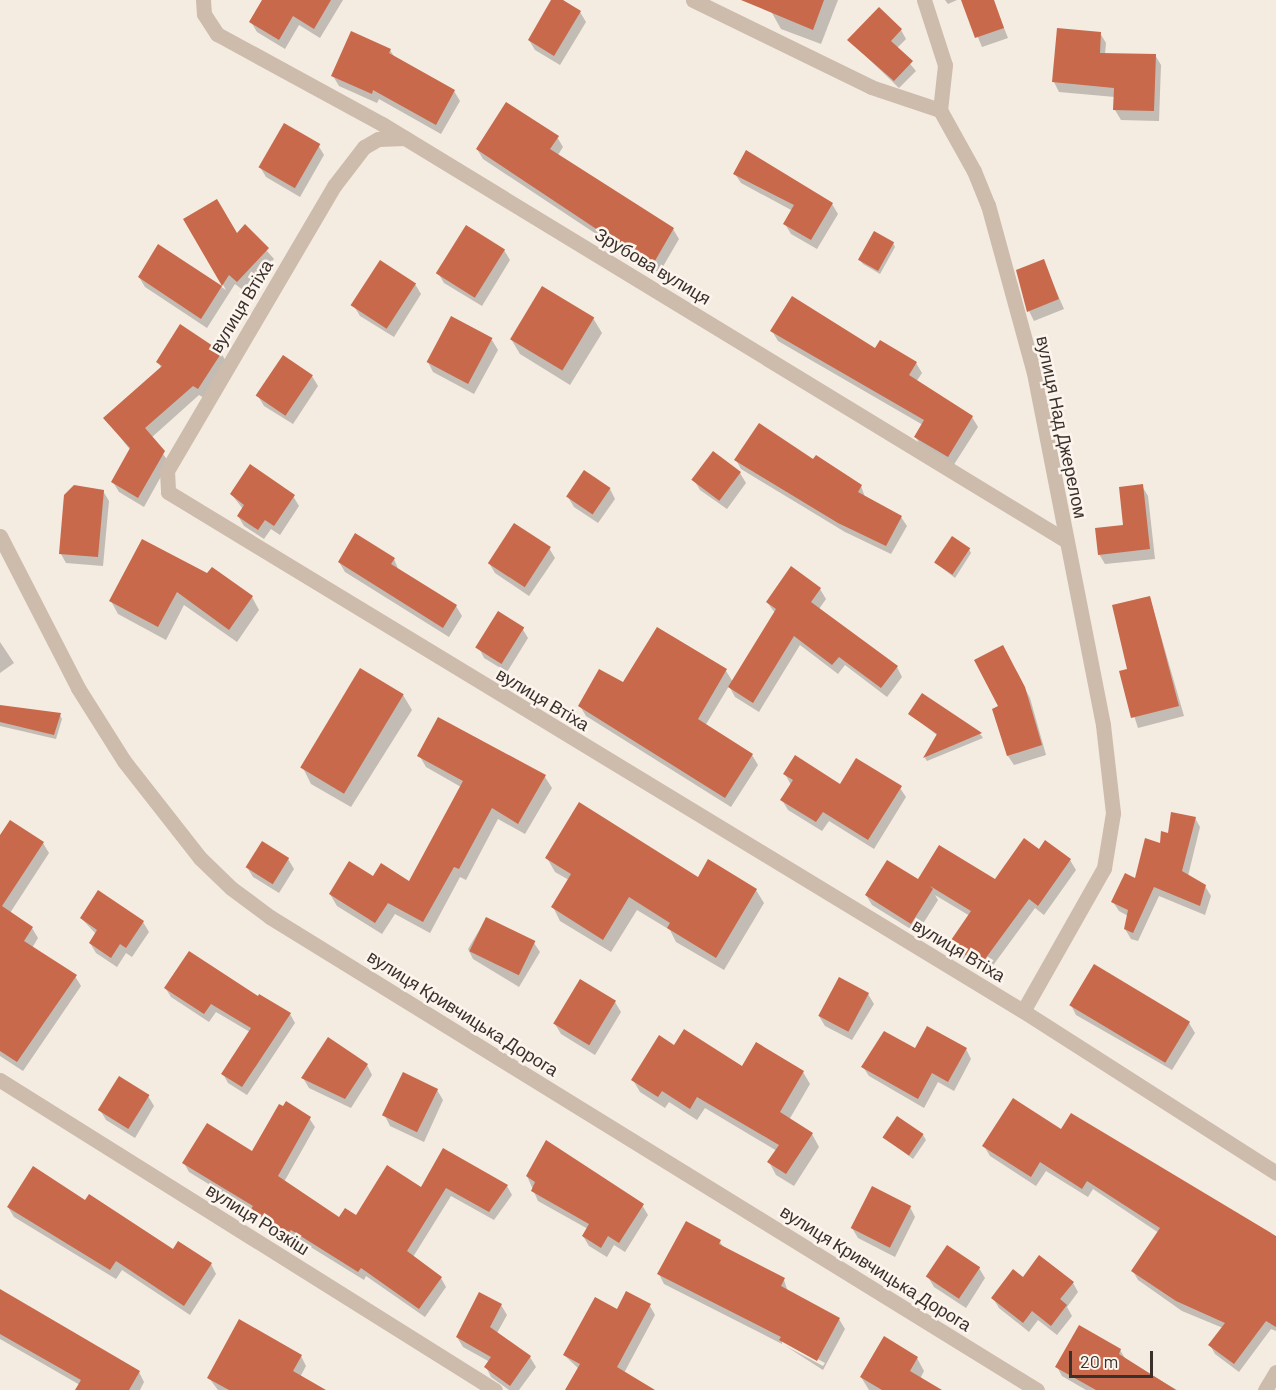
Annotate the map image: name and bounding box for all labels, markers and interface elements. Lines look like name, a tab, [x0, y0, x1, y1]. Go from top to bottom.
street label: Зрубова вулиця	[591, 223, 715, 309]
street label: вулиця Втіха	[205, 256, 277, 356]
street label: вулиця Над Джерелом	[1032, 334, 1092, 520]
street label: вулиця Втіха	[493, 663, 593, 735]
street label: вулиця Втіха	[909, 914, 1009, 986]
street label: вулиця Кривчицька Дорога	[364, 945, 562, 1081]
street label: вулиця Розкіш	[202, 1179, 314, 1259]
street label: вулиця Кривчицька Дорога	[777, 1200, 975, 1336]
scale bar	[1072, 1339, 1156, 1377]
text: 20 m	[1080, 1350, 1118, 1372]

